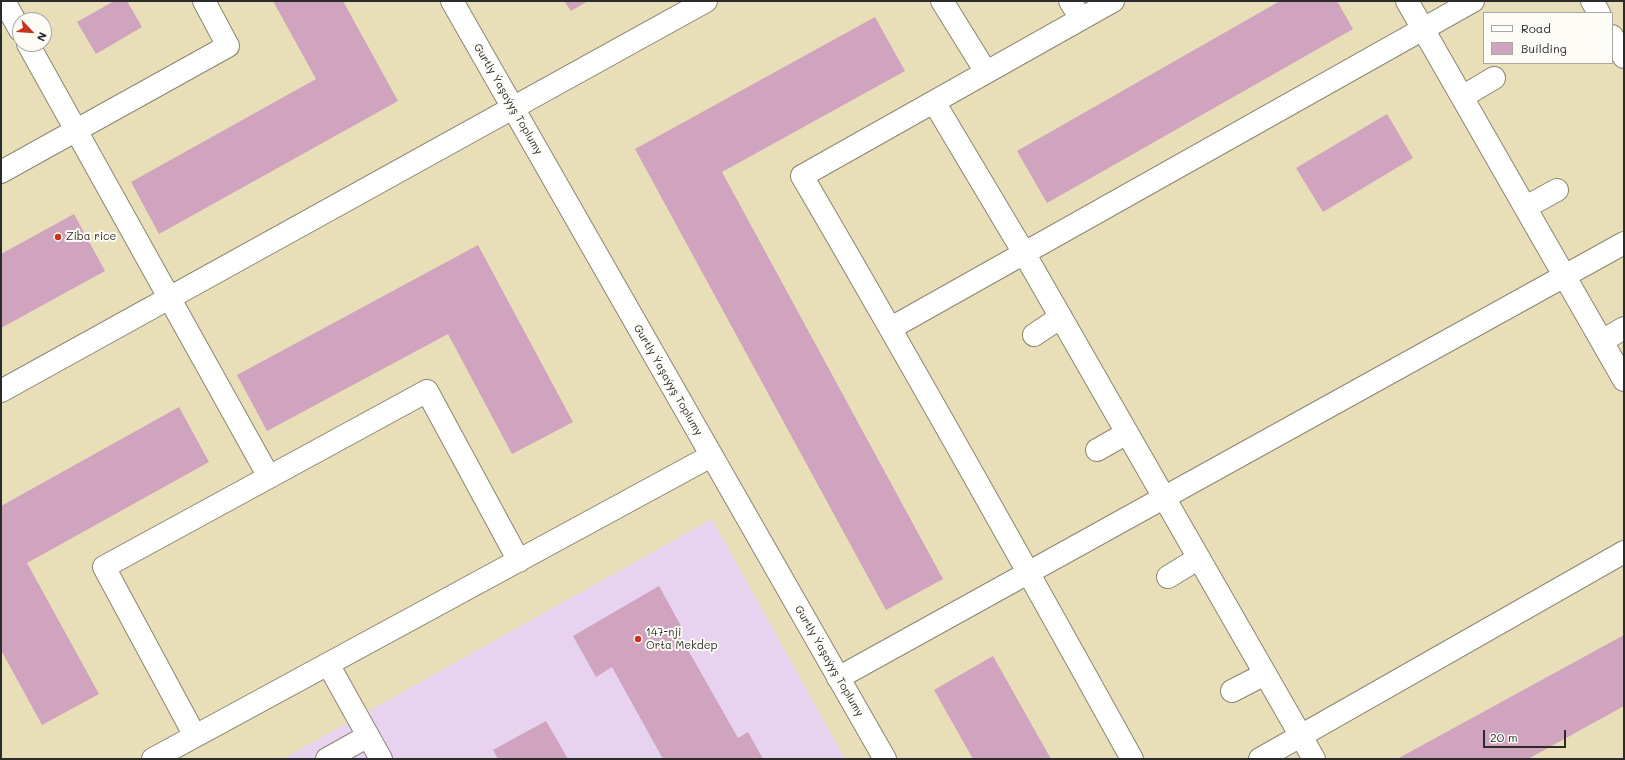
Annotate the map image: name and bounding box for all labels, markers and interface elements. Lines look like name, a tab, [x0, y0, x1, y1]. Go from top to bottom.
north arrow	[12, 12, 52, 52]
legend	[1483, 12, 1613, 64]
text: Road	[1521, 20, 1551, 36]
text: N	[34, 30, 51, 44]
text: Building	[1521, 40, 1567, 56]
street label: Gurtly Ýaşaýyş Toplumy	[471, 41, 545, 157]
place label: Ziba rice	[66, 230, 116, 244]
marker: Ziba rice	[53, 232, 63, 242]
street label: Gurtly Ýaşaýyş Toplumy	[631, 322, 705, 438]
street label: Gurtly Ýaşaýyş Toplumy	[792, 603, 866, 719]
place label: 147-nji Orta Mekdep	[646, 626, 717, 652]
marker: 147-nji Orta Mekdep	[633, 634, 643, 644]
scale bar	[1485, 722, 1568, 748]
text: 20 m	[1490, 729, 1518, 745]

